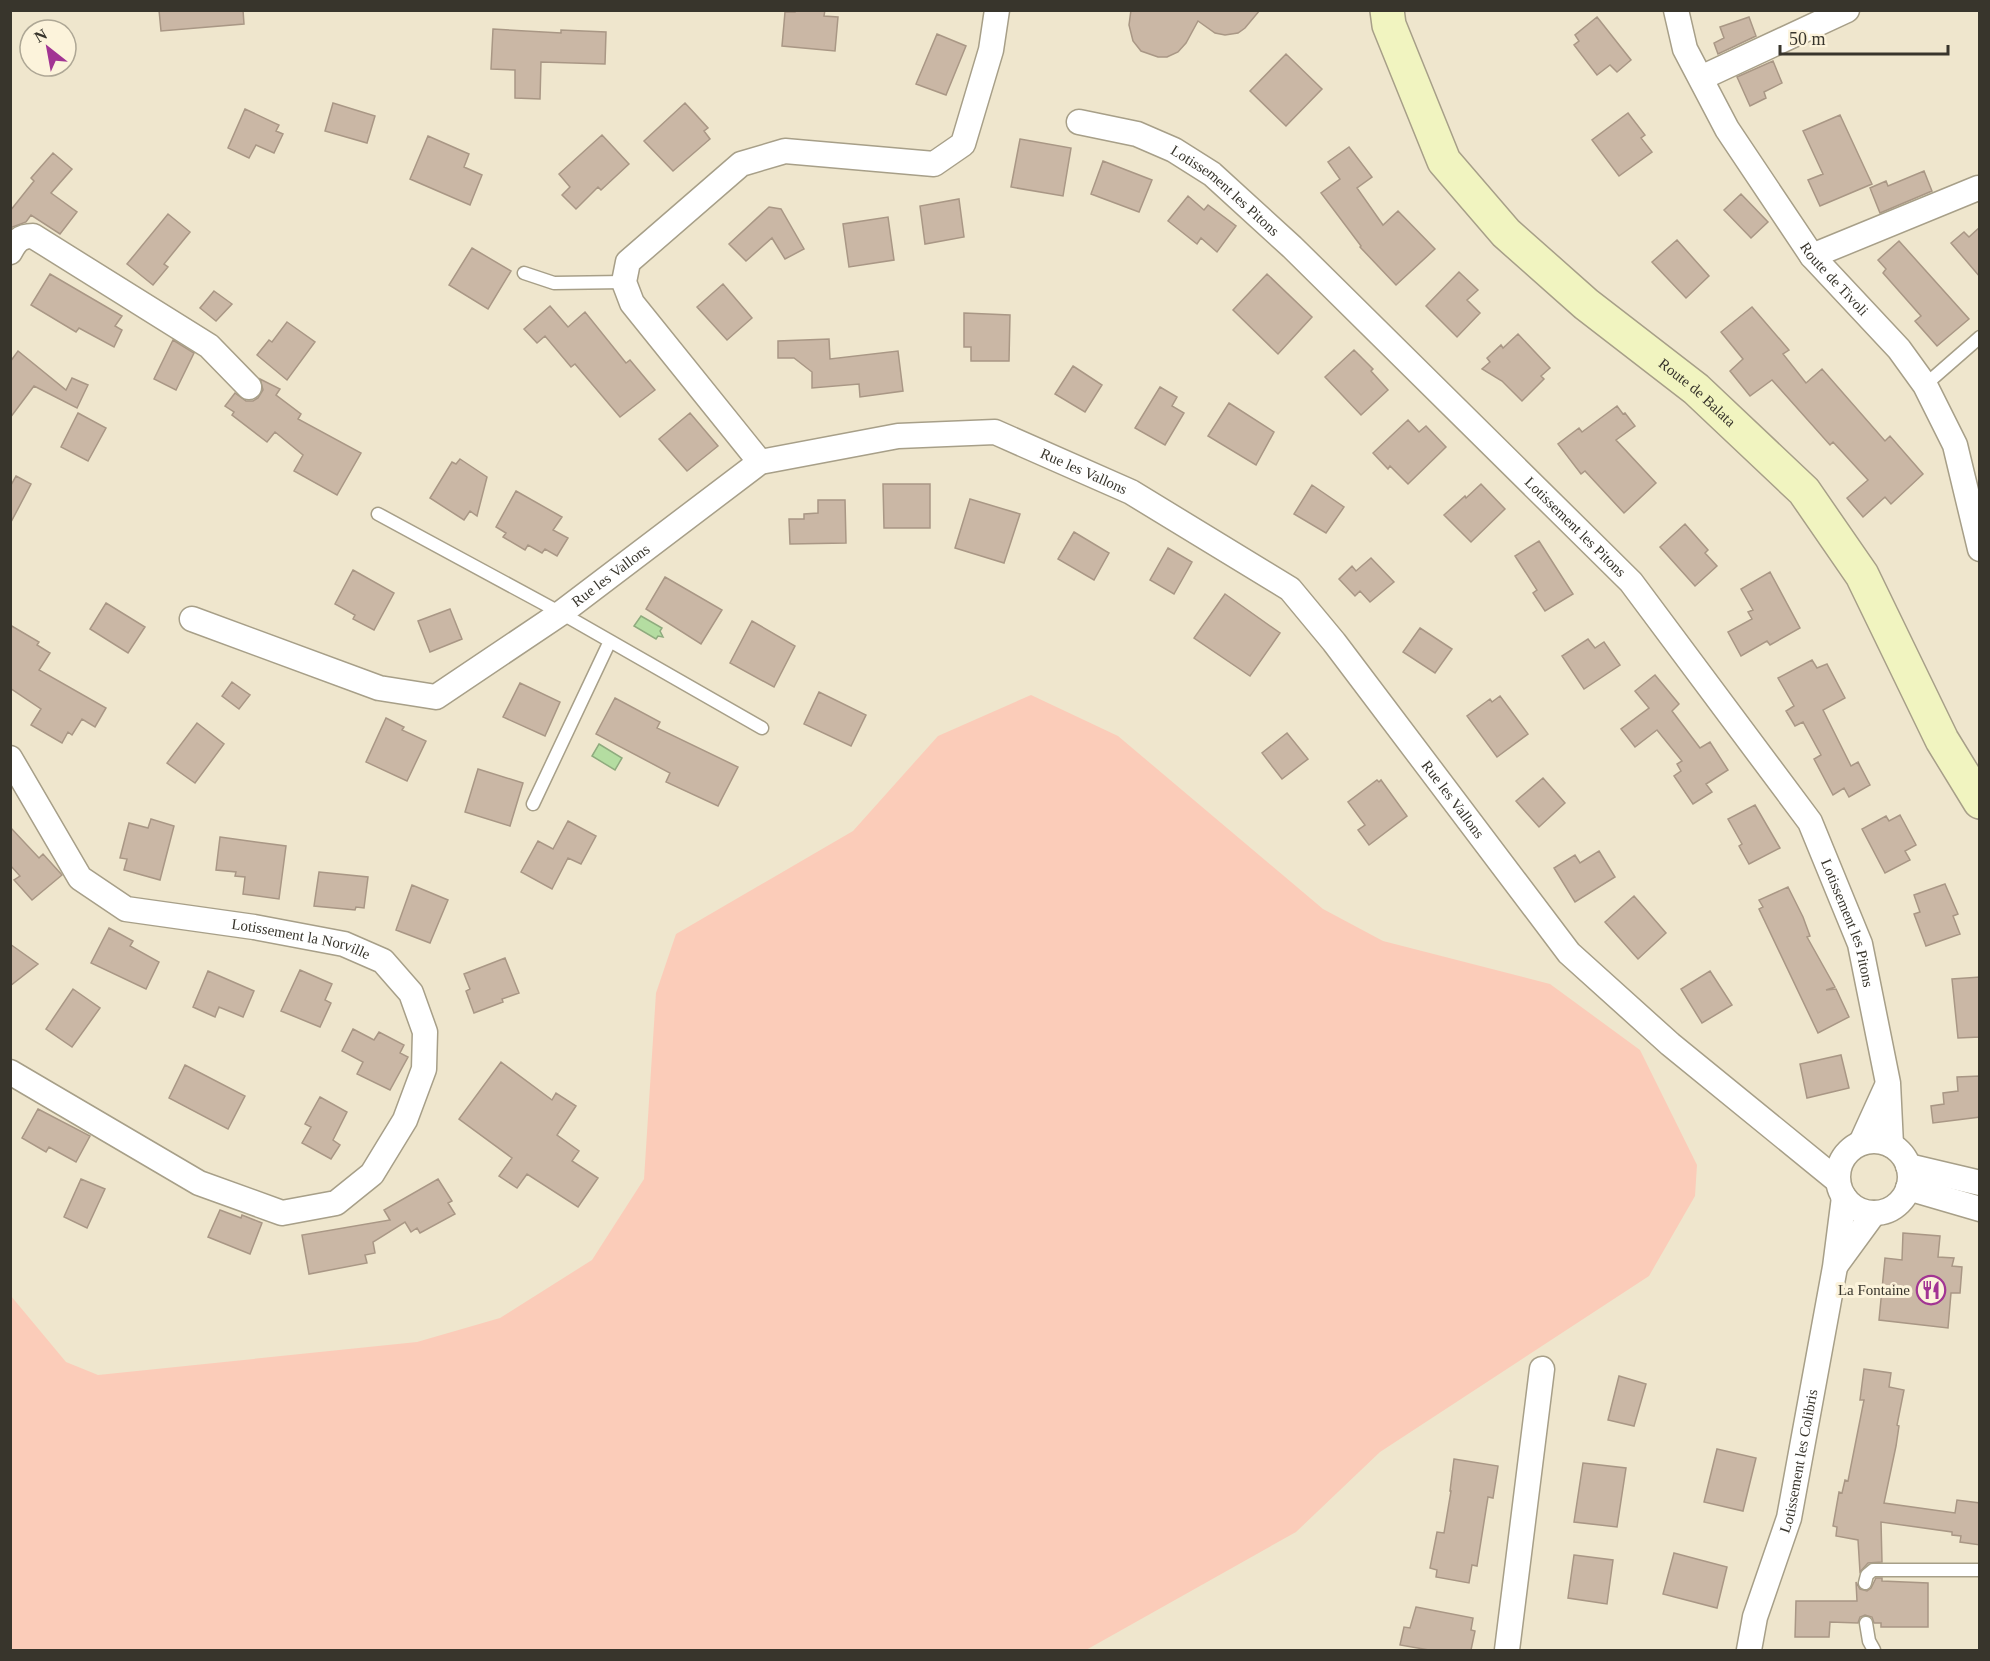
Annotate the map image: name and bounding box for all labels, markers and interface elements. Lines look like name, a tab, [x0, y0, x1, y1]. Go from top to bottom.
north arrow	[18, 18, 78, 78]
scale bar	[1780, 18, 1948, 56]
text: N	[31, 25, 50, 46]
text: 50 m	[1789, 29, 1826, 49]
street label: Lotissement les Pitons	[1168, 142, 1283, 239]
street label: Route de Tivoli	[1797, 239, 1871, 319]
street label: Route de Balata	[1656, 355, 1739, 430]
street label: Rue les Vallons	[1038, 445, 1130, 497]
street label: Lotissement les Pitons	[1522, 474, 1629, 580]
street label: Rue les Vallons	[569, 541, 653, 610]
street label: Rue les Vallons	[1418, 757, 1487, 841]
street label: Lotissement les Pitons	[1818, 857, 1877, 989]
street label: Lotissement la Norville	[231, 916, 373, 963]
restaurant icon: La Fontaine	[1915, 1274, 1947, 1306]
place label: La Fontaine	[1838, 1282, 1910, 1298]
street label: Lotissement les Colibris	[1776, 1388, 1820, 1535]

